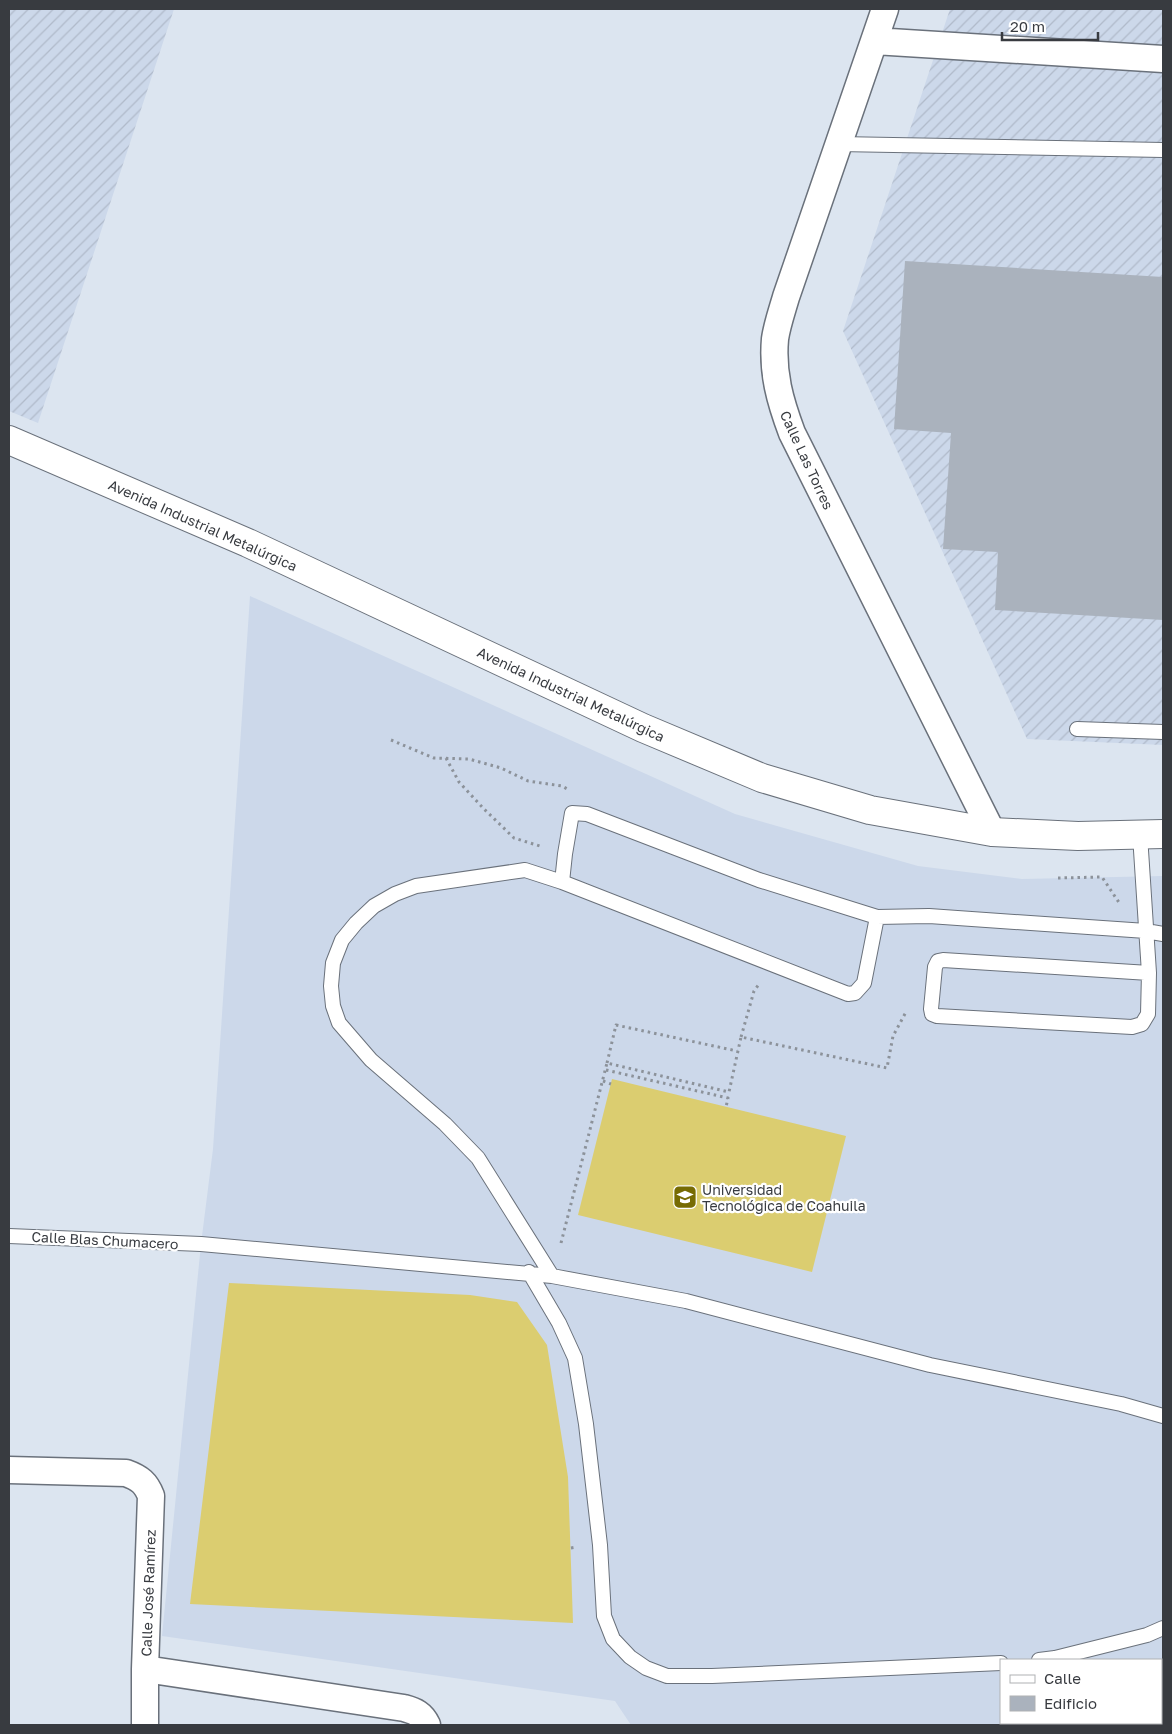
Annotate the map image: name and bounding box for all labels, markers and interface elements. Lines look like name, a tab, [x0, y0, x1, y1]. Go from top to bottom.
scale bar	[1002, 10, 1098, 42]
text: 20 m	[1010, 17, 1045, 35]
street label: Calle Las Torres	[777, 408, 837, 512]
street label: Avenida Industrial Metalúrgica	[106, 476, 300, 574]
street label: Avenida Industrial Metalúrgica	[475, 643, 667, 745]
place label: Universidad Tecnológica de Coahuila	[702, 1181, 866, 1214]
school or university icon: Universidad Tecnológica de Coahuila	[672, 1184, 698, 1210]
street label: Calle Blas Chumacero	[31, 1228, 179, 1252]
street label: Calle José Ramírez	[137, 1529, 159, 1657]
legend	[1000, 1659, 1162, 1724]
text: Calle	[1044, 1669, 1081, 1687]
text: Edificio	[1044, 1694, 1097, 1712]

